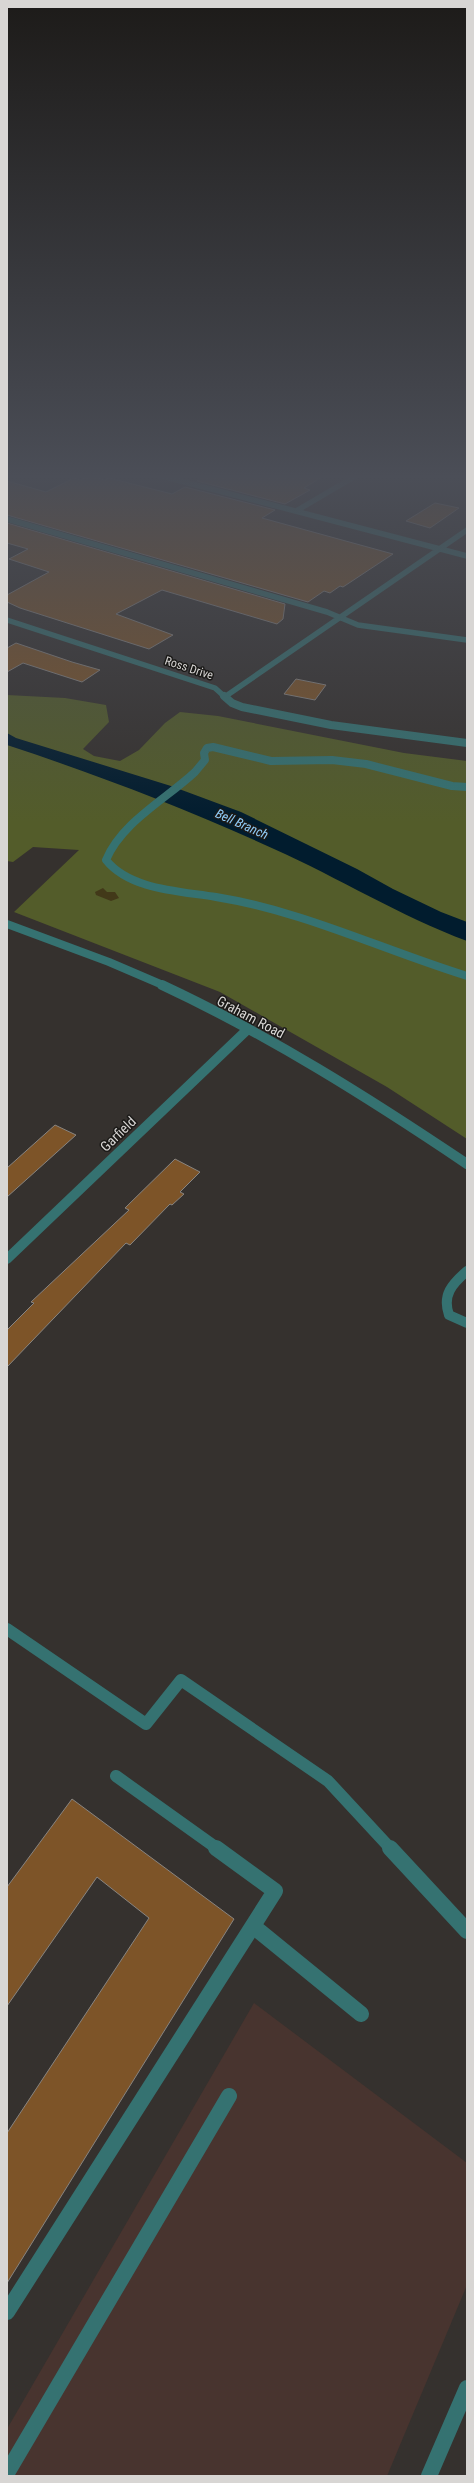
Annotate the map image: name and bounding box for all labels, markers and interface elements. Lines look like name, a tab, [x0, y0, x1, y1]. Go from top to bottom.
street label: Ross Drive	[163, 654, 215, 683]
water label: Bell Branch	[213, 806, 271, 842]
street label: Graham Road	[214, 992, 288, 1042]
street label: Garfield	[97, 1113, 139, 1155]

